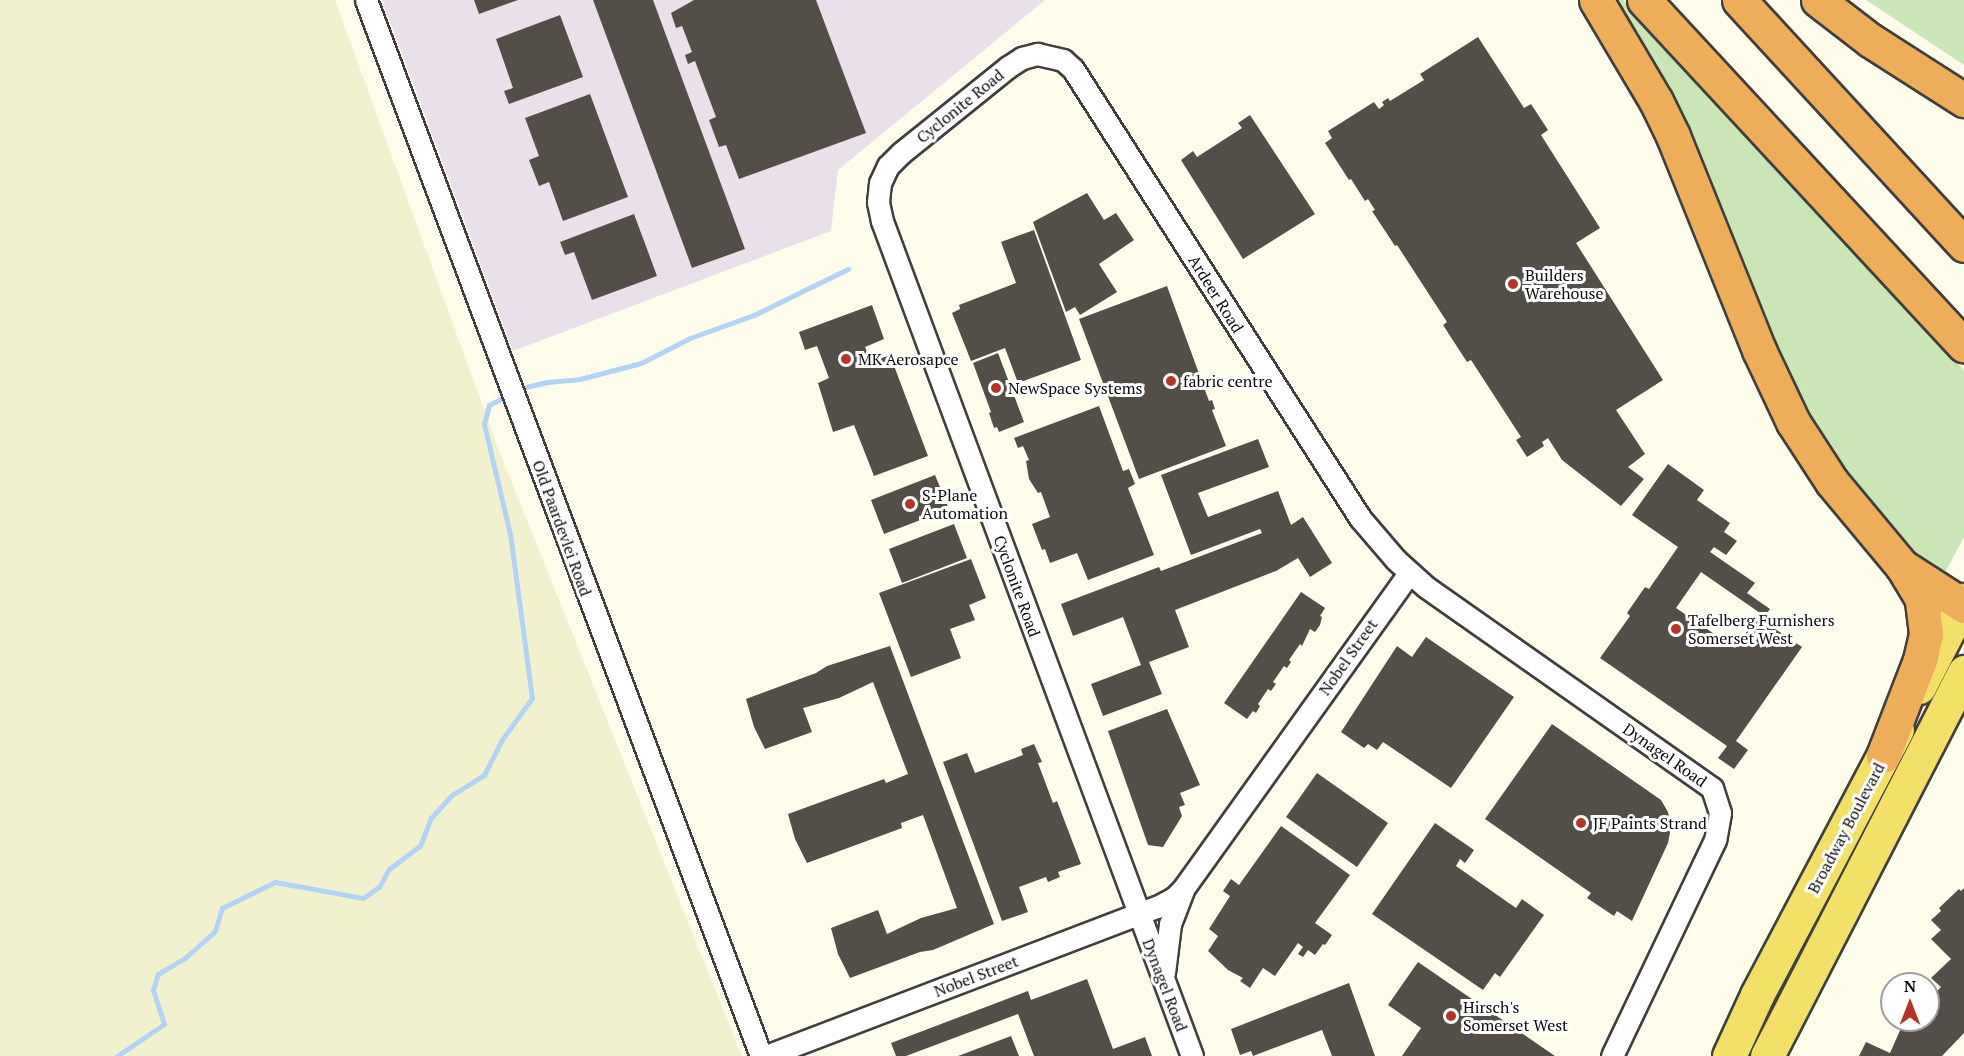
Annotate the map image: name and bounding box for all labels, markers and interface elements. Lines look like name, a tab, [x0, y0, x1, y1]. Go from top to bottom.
street label: Cyclonite Road	[913, 65, 1007, 147]
street label: Ardeer Road	[1185, 252, 1247, 336]
place label: Builders Warehouse	[1525, 265, 1604, 303]
marker: Builders Warehouse	[1506, 277, 1520, 291]
place label: MK Aerosapce	[858, 349, 959, 369]
marker: MK Aerosapce	[839, 352, 853, 366]
place label: fabric centre	[1183, 371, 1272, 391]
marker: fabric centre	[1164, 374, 1178, 388]
place label: NewSpace Systems	[1008, 378, 1143, 398]
marker: NewSpace Systems	[989, 381, 1003, 395]
street label: Old Paardevlei Road	[528, 457, 596, 599]
place label: S-Plane Automation	[922, 485, 1008, 523]
marker: S-Plane Automation	[903, 497, 917, 511]
street label: Cyclonite Road	[990, 533, 1044, 639]
place label: Tafelberg Furnishers Somerset West	[1688, 610, 1835, 648]
street label: Nobel Street	[1315, 615, 1381, 699]
marker: Tafelberg Furnishers Somerset West	[1669, 622, 1683, 636]
street label: Dynagel Road	[1619, 719, 1711, 791]
street label: Broadway Boulevard	[1803, 759, 1889, 897]
place label: JF Paints Strand	[1593, 813, 1707, 833]
marker: JF Paints Strand	[1574, 816, 1588, 830]
street label: Dynagel Road	[1139, 936, 1191, 1034]
street label: Nobel Street	[931, 951, 1021, 1001]
north arrow	[1880, 972, 1940, 1032]
text: N	[1904, 975, 1916, 997]
place label: Hirsch's Somerset West	[1463, 997, 1568, 1035]
marker: Hirsch's Somerset West	[1444, 1009, 1458, 1023]

